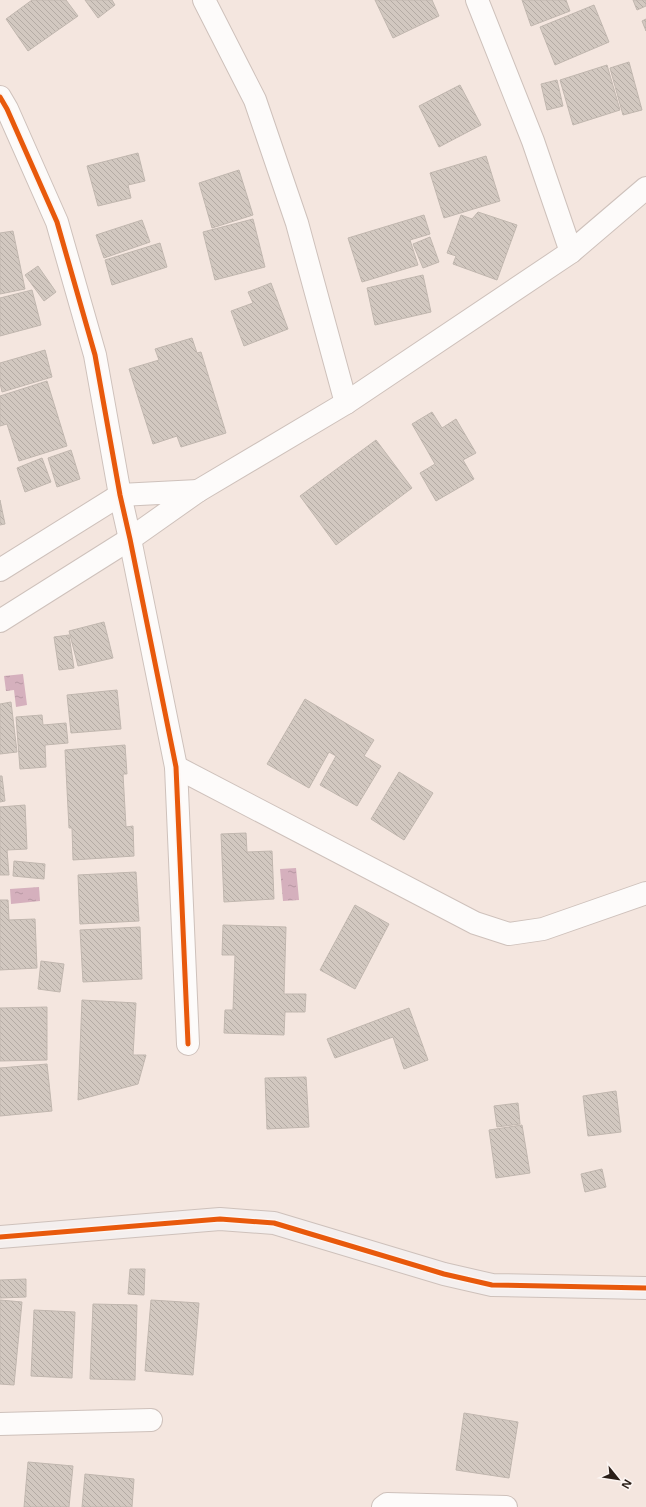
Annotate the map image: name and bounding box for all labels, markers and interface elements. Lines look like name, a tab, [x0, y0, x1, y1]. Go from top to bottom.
north arrow	[598, 1459, 638, 1499]
text: N	[618, 1477, 636, 1492]

